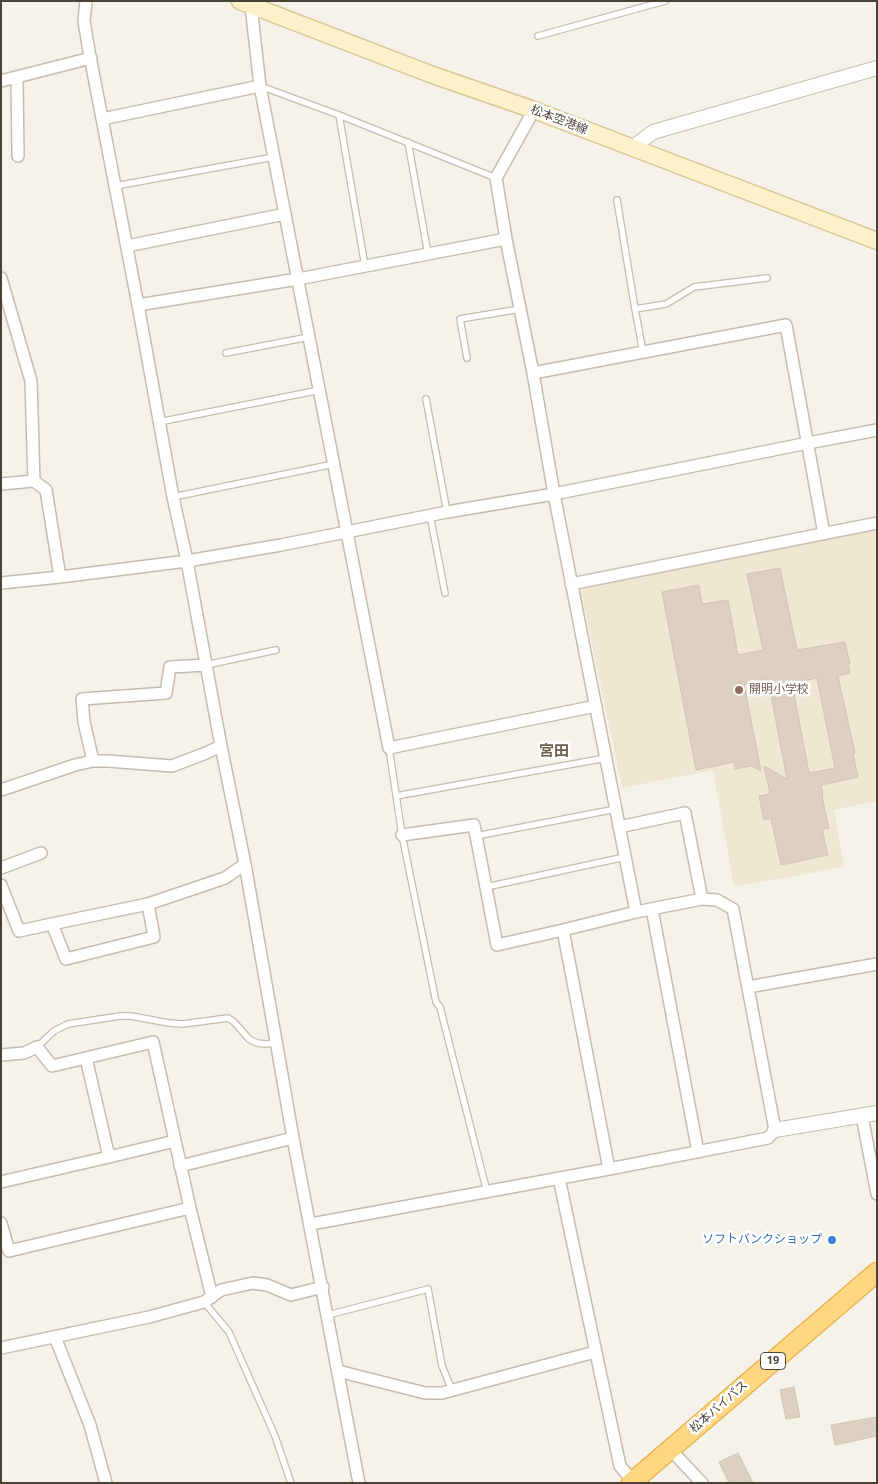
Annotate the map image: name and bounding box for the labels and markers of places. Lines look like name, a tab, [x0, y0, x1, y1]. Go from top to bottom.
place label: 開明小学校	[749, 683, 809, 697]
marker: 開明小学校	[733, 684, 745, 696]
place label: ソフトバンクショップ	[702, 1233, 822, 1247]
marker: ソフトバンクショップ	[826, 1234, 838, 1246]

